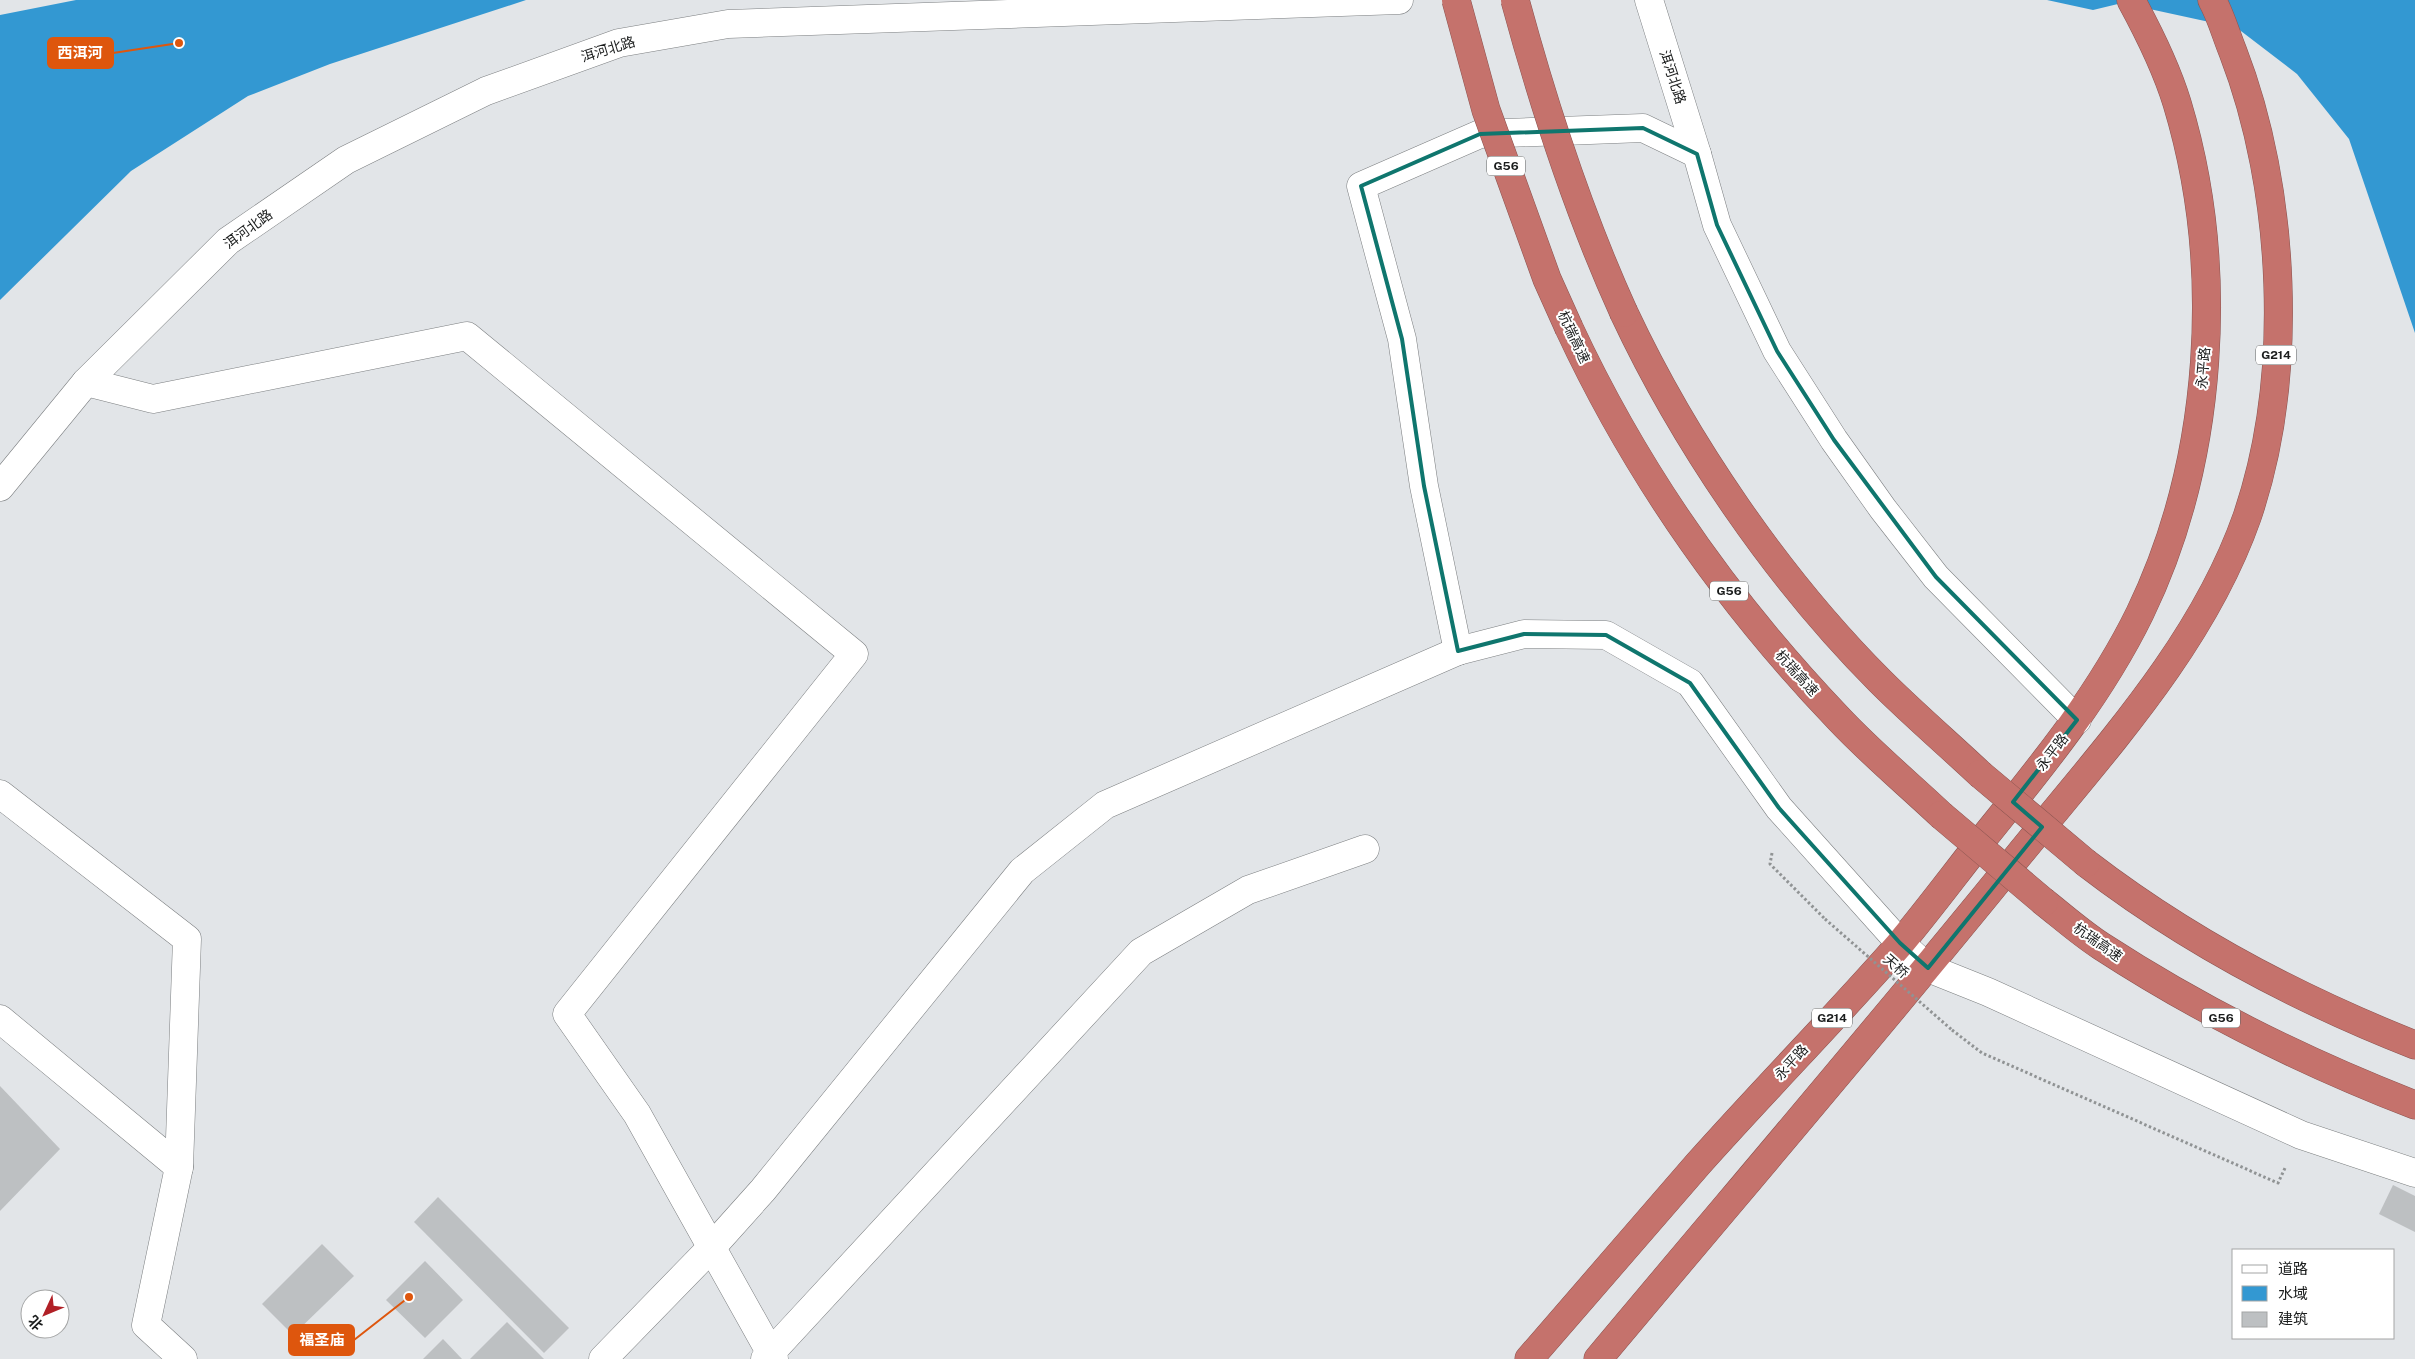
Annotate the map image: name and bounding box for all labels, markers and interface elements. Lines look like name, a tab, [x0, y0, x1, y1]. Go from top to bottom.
street label: 洱河北路	[579, 33, 637, 65]
callout: 西洱河	[48, 38, 113, 68]
text: 西洱河	[57, 44, 103, 61]
street label: 洱河北路	[1657, 48, 1689, 106]
road number: G56	[1487, 157, 1525, 176]
street label: 洱河北路	[221, 206, 275, 252]
street label: 杭瑞高速	[1555, 308, 1593, 366]
street label: 永平路	[2193, 346, 2213, 390]
road number: G214	[2256, 346, 2296, 364]
road number: G56	[1710, 582, 1748, 600]
street label: 杭瑞高速	[1772, 647, 1822, 699]
street label: 永平路	[2033, 731, 2071, 773]
street label: 杭瑞高速	[2070, 919, 2126, 965]
street label: 天桥	[1880, 951, 1912, 981]
road number: G214	[1812, 1008, 1852, 1028]
road number: G56	[2202, 1008, 2240, 1028]
street label: 永平路	[1771, 1041, 1811, 1083]
legend	[2232, 1249, 2395, 1339]
text: 道路	[2278, 1260, 2308, 1277]
text: 水域	[2278, 1285, 2308, 1302]
north arrow	[20, 1289, 70, 1339]
text: 建筑	[2278, 1310, 2308, 1327]
text: 北	[25, 1312, 46, 1334]
callout: 福圣庙	[289, 1325, 354, 1355]
text: 福圣庙	[299, 1331, 345, 1348]

